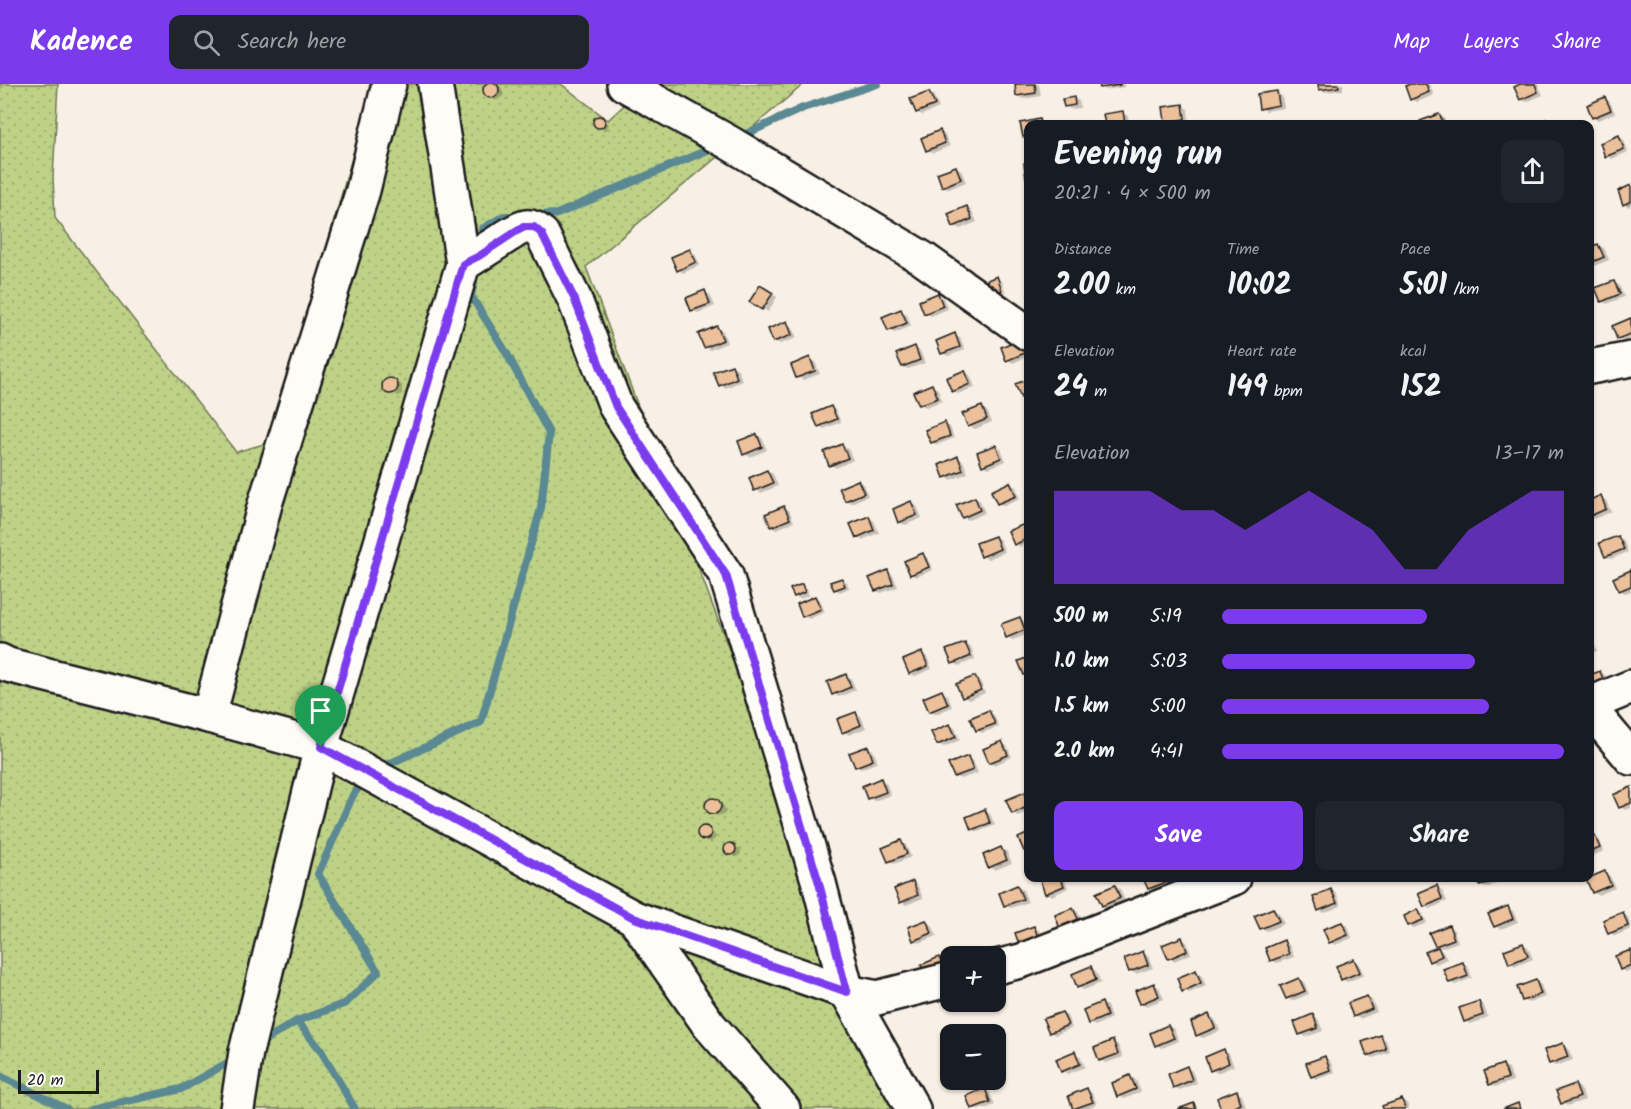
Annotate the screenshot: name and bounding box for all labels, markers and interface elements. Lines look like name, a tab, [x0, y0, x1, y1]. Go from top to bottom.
search box	[169, 15, 589, 69]
text: Kadence	[30, 20, 133, 65]
text: Search here	[238, 25, 346, 60]
icon: search	[190, 26, 223, 59]
text: Map	[1393, 26, 1430, 59]
text: Layers	[1463, 26, 1519, 59]
text: Share	[1552, 26, 1601, 59]
text: Evening run	[1054, 129, 1222, 182]
button: share	[1501, 140, 1564, 203]
text: 20:21 · 4 × 500 m	[1054, 178, 1211, 210]
text: Distance	[1054, 237, 1112, 262]
text: Time	[1227, 237, 1259, 262]
text: Pace	[1400, 237, 1431, 262]
text: 2.00	[1054, 262, 1109, 310]
text: 10:02	[1227, 262, 1292, 310]
text: 5:01	[1400, 262, 1447, 310]
text: km	[1109, 277, 1136, 302]
text: /km	[1447, 277, 1479, 302]
text: Elevation	[1054, 339, 1115, 364]
text: Heart rate	[1227, 339, 1297, 364]
text: kcal	[1400, 339, 1426, 364]
text: 24	[1054, 364, 1088, 412]
text: 149	[1227, 364, 1268, 412]
text: 152	[1400, 364, 1442, 412]
text: m	[1088, 379, 1107, 404]
text: bpm	[1268, 379, 1303, 404]
text: Elevation	[1054, 438, 1130, 470]
text: 13–17 m	[1495, 438, 1564, 470]
text: 500 m	[1054, 601, 1109, 633]
text: 5:19	[1150, 601, 1182, 633]
text: 1.0 km	[1054, 646, 1109, 678]
text: 5:03	[1150, 646, 1187, 678]
pin	[295, 685, 346, 747]
text: 1.5 km	[1054, 691, 1109, 723]
text: 5:00	[1150, 691, 1186, 723]
icon: arrive	[304, 694, 337, 727]
text: 2.0 km	[1054, 736, 1115, 768]
text: 4:41	[1150, 736, 1183, 768]
button: Save	[1054, 801, 1303, 870]
button: Share	[1315, 801, 1564, 870]
map controls	[940, 946, 1006, 1090]
button: +	[940, 946, 1006, 1012]
button: −	[940, 1024, 1006, 1090]
scale bar	[18, 1067, 99, 1094]
text: 20 m	[27, 1068, 63, 1093]

